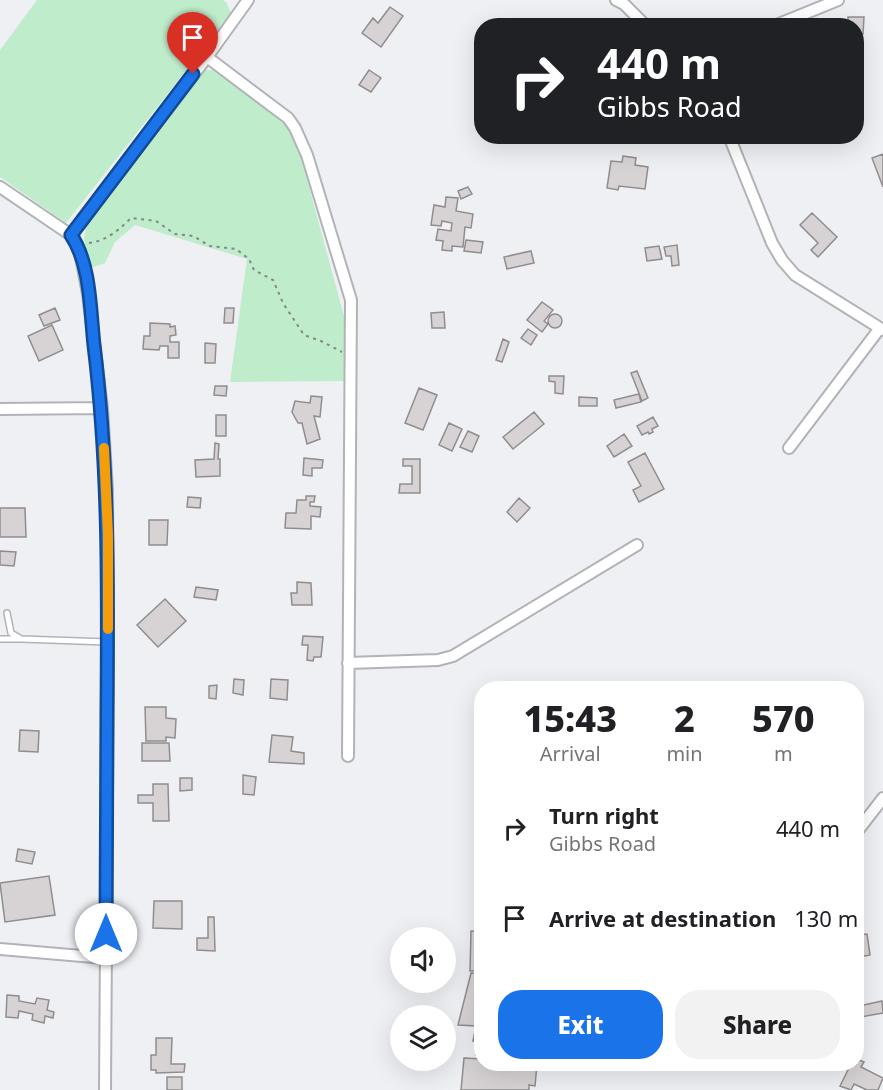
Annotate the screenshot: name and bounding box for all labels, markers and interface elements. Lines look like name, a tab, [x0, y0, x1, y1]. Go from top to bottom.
pin	[167, 12, 218, 74]
icon: arrive	[176, 21, 209, 54]
text: 440 m	[597, 34, 721, 91]
icon: right	[498, 42, 576, 120]
text: Gibbs Road	[597, 88, 742, 125]
text: 15:43	[523, 694, 617, 743]
text: 2	[674, 694, 695, 743]
text: 570	[752, 694, 815, 743]
text: Arrival	[540, 740, 601, 767]
text: min	[666, 740, 703, 767]
text: m	[774, 740, 793, 767]
text: Turn right	[549, 800, 659, 830]
icon: right	[498, 812, 531, 845]
text: 440 m	[776, 813, 840, 843]
text: Gibbs Road	[549, 830, 656, 857]
position arrow	[74, 902, 138, 966]
icon: arrive	[498, 902, 531, 935]
text: Arrive at destination	[549, 903, 776, 933]
text: 130 m	[794, 903, 858, 933]
map controls	[390, 927, 456, 1071]
button: sound	[390, 927, 456, 993]
button: Exit	[498, 990, 663, 1059]
button: Share	[675, 990, 840, 1059]
button: layers	[390, 1005, 456, 1071]

